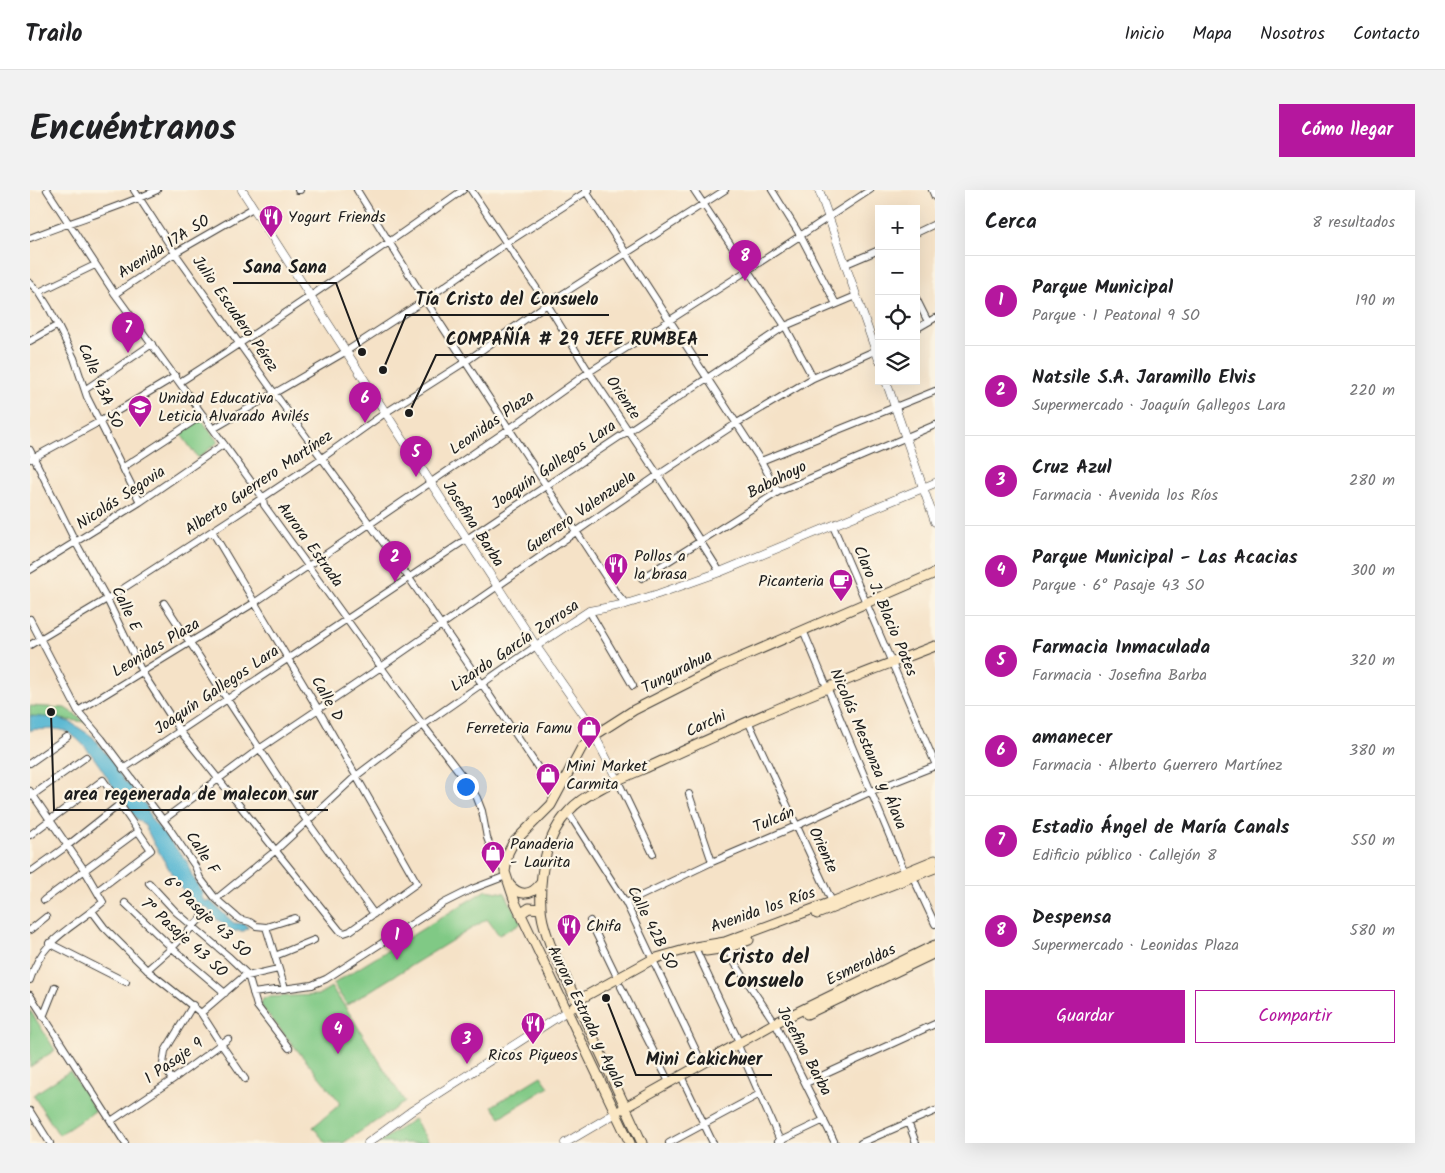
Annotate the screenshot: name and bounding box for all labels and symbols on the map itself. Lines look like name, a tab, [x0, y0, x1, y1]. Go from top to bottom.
restaurant icon: Yogurt Friends	[258, 204, 284, 238]
place label: Yogurt Friends	[288, 205, 386, 230]
street label: Avenida 17A SO	[113, 209, 215, 285]
pin: 8	[729, 240, 761, 281]
callout: Sana Sana	[233, 250, 336, 283]
street label: Julio Escudero Pérez	[185, 251, 285, 377]
text: Sana Sana	[243, 254, 327, 283]
callout: Tía Cristo del Consuelo	[406, 282, 609, 315]
text: Tía Cristo del Consuelo	[416, 286, 598, 315]
pin: 7	[112, 312, 144, 353]
callout: COMPAÑÍA # 29 JEFE RUMBEA	[436, 322, 708, 355]
text: COMPAÑÍA # 29 JEFE RUMBEA	[446, 326, 698, 355]
street label: Calle 43A SO	[71, 339, 129, 433]
street label: Oriente	[599, 371, 647, 425]
pin: 6	[349, 382, 381, 423]
street label: Leonidas Plaza	[444, 384, 540, 462]
place label: Unidad Educativa Leticia Alvarado Avilés	[158, 386, 309, 429]
school or university icon: Unidad Educativa Leticia Alvarado Avilés	[127, 394, 153, 428]
street label: Joaquín Gallegos Lara	[487, 414, 621, 516]
street label: Alberto Guerrero Martínez	[180, 424, 338, 542]
pin: 5	[400, 436, 432, 477]
street label: Babahoyo	[743, 454, 811, 506]
street label: Nicolás Segovia	[71, 460, 171, 536]
street label: Guerrero Valenzuela	[520, 464, 642, 560]
street label: Josefina Barba	[436, 476, 510, 572]
street label: Aurora Estrada	[271, 497, 349, 593]
pin: 2	[379, 541, 411, 582]
street label: Claro J. Blacio Potes	[846, 542, 924, 680]
place label: Pollos a la brasa	[634, 544, 687, 587]
restaurant icon: Pollos a la brasa	[603, 552, 629, 586]
cafe icon: Picanteria	[828, 568, 854, 602]
place label: Picanteria	[758, 569, 824, 594]
street label: Calle E	[104, 582, 148, 637]
street label: Lizardo García Zorrosa	[446, 593, 584, 699]
street label: Leonidas Plaza	[107, 612, 205, 684]
street label: Joaquín Gallegos Lara	[150, 639, 284, 741]
street label: Tungurahua	[637, 643, 717, 701]
street label: Nicolás Mestanza y Álava	[823, 665, 913, 833]
street label: Calle D	[304, 672, 350, 726]
street label: Carchi	[682, 703, 731, 744]
shop icon: Ferreteria Famu	[576, 715, 602, 749]
place label: Ferreteria Famu	[466, 716, 572, 741]
place label: Mini Market Carmita	[566, 754, 648, 797]
shop icon: Mini Market Carmita	[535, 762, 561, 796]
your location	[453, 774, 479, 800]
callout: area regenerada de malecon sur	[54, 777, 328, 810]
text: area regenerada de malecon sur	[64, 781, 320, 810]
street label: Tulcán	[749, 800, 799, 840]
street label: Oriente	[802, 823, 844, 877]
street label: Calle F	[179, 827, 226, 881]
place label: Panaderia - Laurita	[510, 832, 574, 875]
shop icon: Panaderia - Laurita	[480, 840, 506, 874]
street label: 6° Pasaje 43 SO	[158, 870, 256, 964]
street label: Avenida los Ríos	[707, 880, 819, 940]
street label: Calle 42B SO	[620, 882, 684, 975]
street label: 7° Pasaje 43 SO	[135, 892, 233, 984]
restaurant icon: Chifa	[556, 913, 582, 947]
place label: Chifa	[586, 914, 622, 939]
pin: 1	[381, 919, 413, 960]
street label: Esmeraldas	[822, 937, 900, 993]
street label: Aurora Estrada y Ayala	[540, 941, 632, 1093]
district label: Cristo del Consuelo	[719, 941, 809, 998]
street label: Josefina Barba	[770, 1002, 838, 1100]
restaurant icon: Ricos Piqueos	[520, 1011, 546, 1045]
pin: 4	[322, 1013, 354, 1054]
pin: 3	[451, 1023, 483, 1064]
street label: 1 Pasaje 9	[139, 1031, 209, 1091]
callout: Mini Cakichuer	[636, 1042, 772, 1075]
place label: Ricos Piqueos	[488, 1043, 578, 1068]
text: Mini Cakichuer	[646, 1046, 764, 1075]

